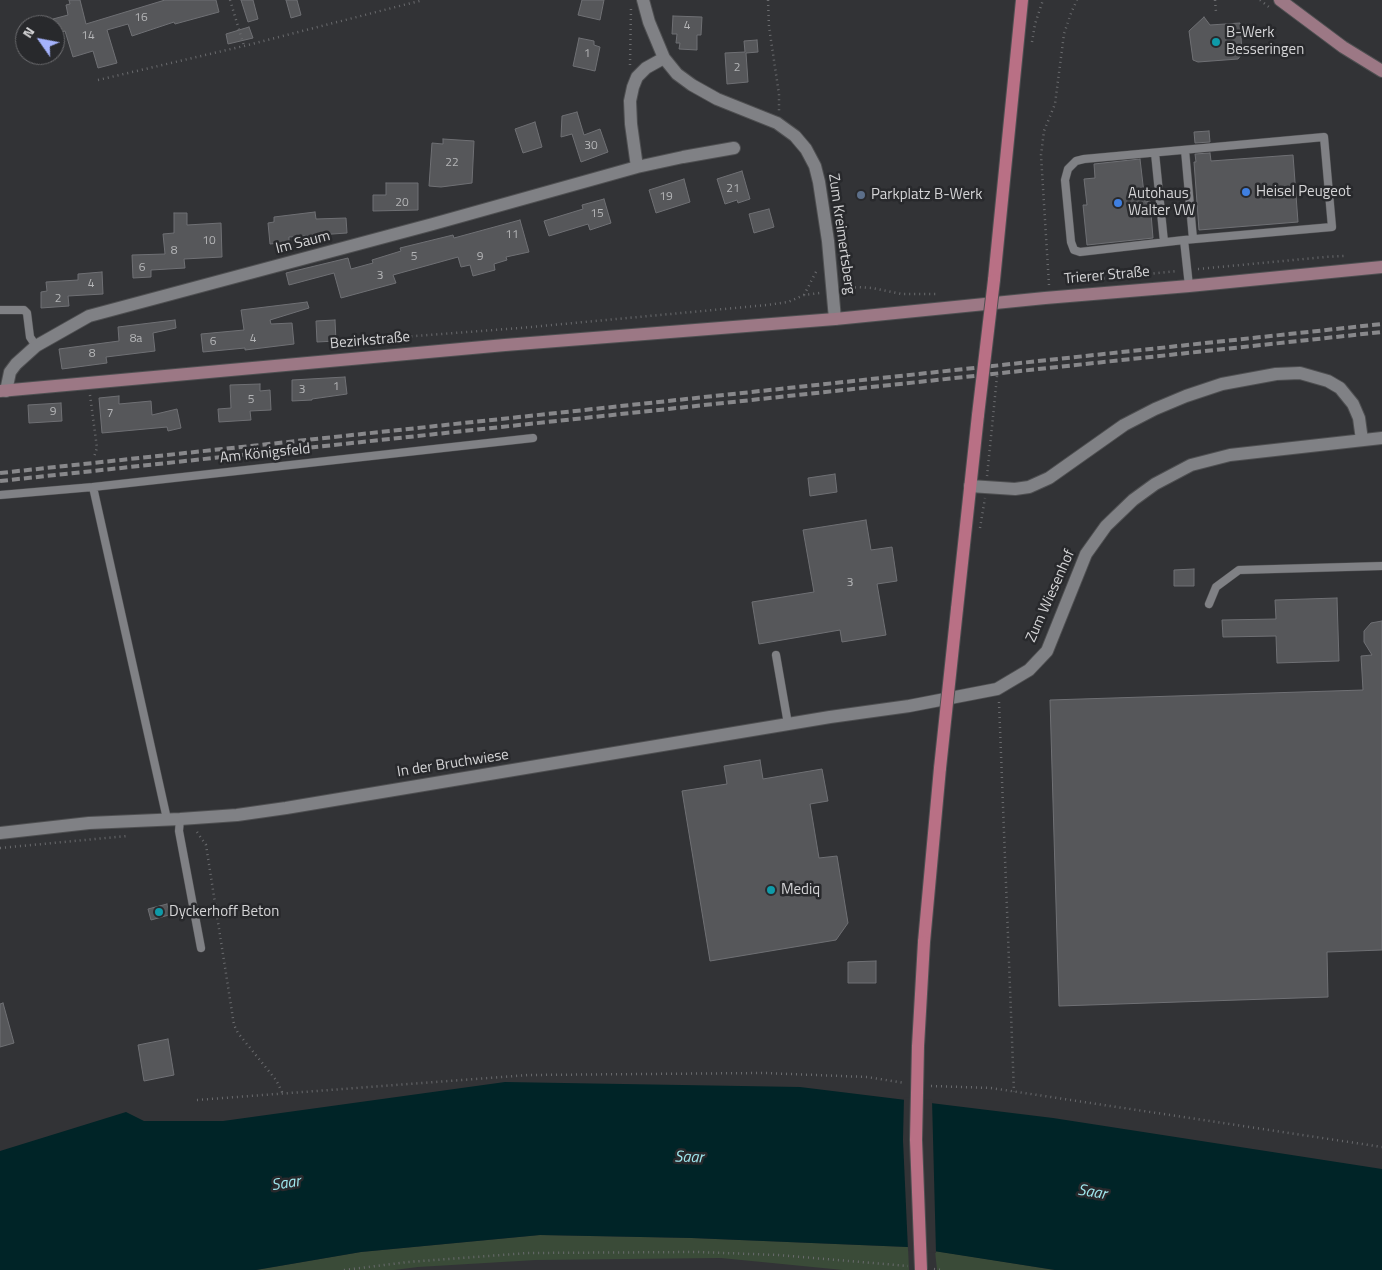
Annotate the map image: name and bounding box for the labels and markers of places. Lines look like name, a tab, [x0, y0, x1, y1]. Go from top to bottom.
place label: B-Werk Besseringen	[1226, 24, 1304, 59]
marker: B-Werk Besseringen	[1210, 36, 1222, 48]
place label: Heisel Peugeot	[1256, 183, 1351, 201]
place label: Autohaus Walter VW	[1128, 185, 1195, 220]
place label: Parkplatz B-Werk	[871, 186, 982, 204]
marker: Heisel Peugeot	[1240, 186, 1252, 198]
marker: Parkplatz B-Werk	[855, 189, 867, 201]
marker: Autohaus Walter VW	[1112, 197, 1124, 209]
place label: Mediq	[781, 881, 820, 899]
marker: Mediq	[765, 884, 777, 896]
place label: Dyckerhoff Beton	[169, 903, 279, 921]
marker: Dyckerhoff Beton	[153, 906, 165, 918]

